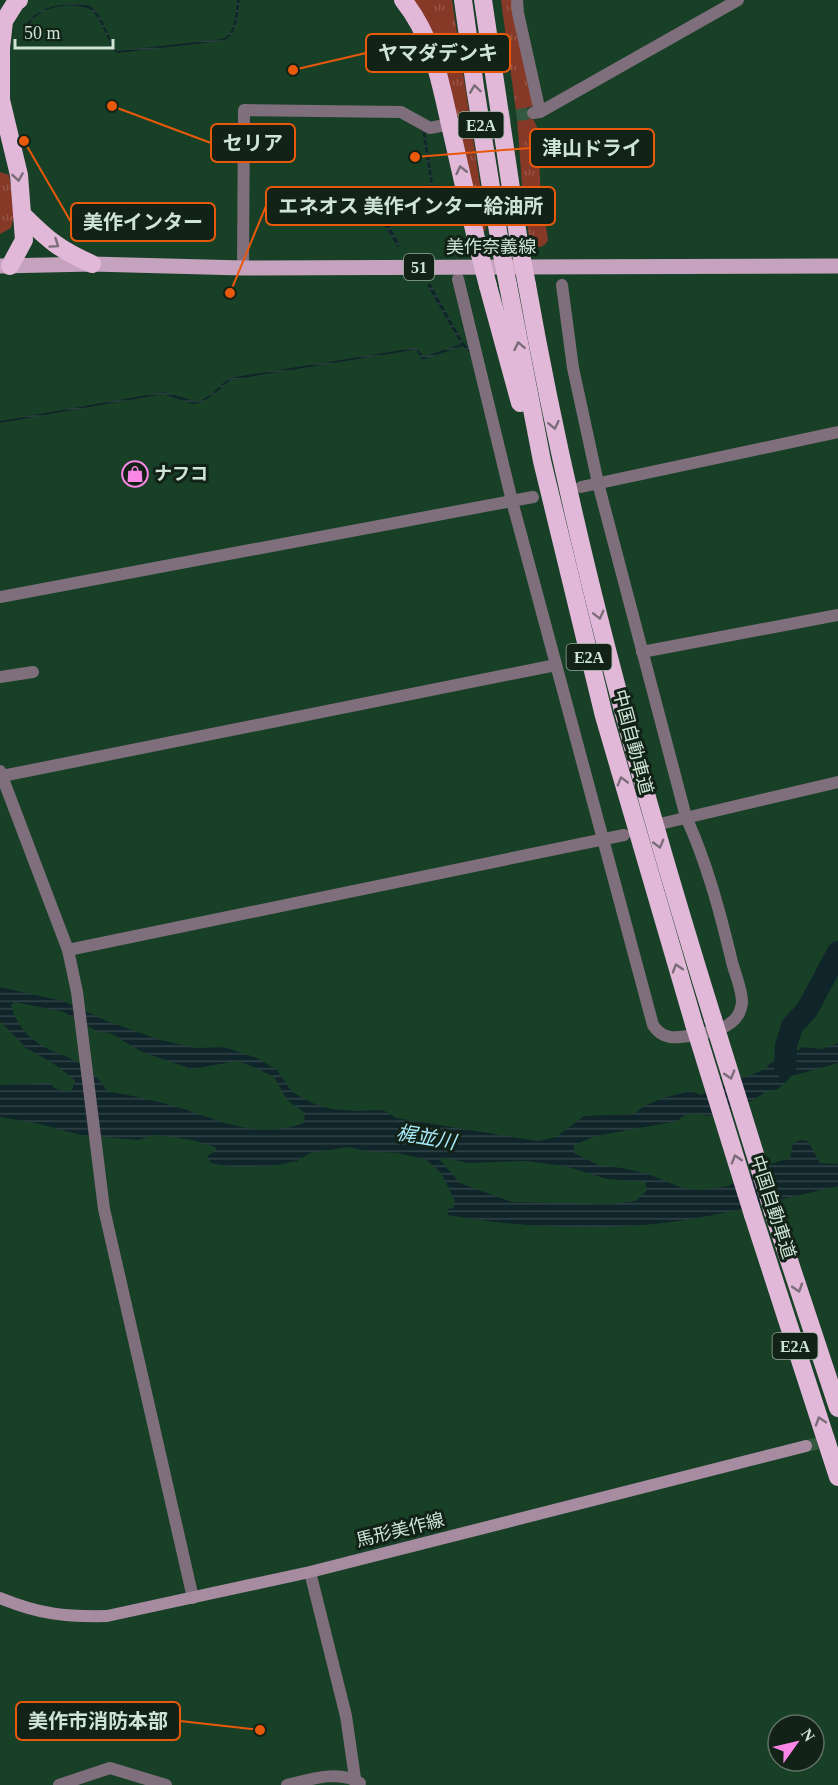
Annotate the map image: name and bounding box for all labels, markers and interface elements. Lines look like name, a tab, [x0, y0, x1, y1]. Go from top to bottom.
scale bar	[15, 12, 112, 50]
text: 50 m	[24, 23, 61, 43]
callout: ヤマダデンキ	[366, 34, 510, 72]
text: ヤマダデンキ	[378, 42, 498, 64]
one-way arrow	[470, 84, 482, 93]
road number: E2A	[458, 112, 504, 138]
callout: セリア	[211, 124, 295, 162]
callout: 津山ドライ	[530, 129, 654, 167]
text: セリア	[223, 132, 283, 154]
text: 津山ドライ	[542, 137, 642, 159]
one-way arrow	[455, 165, 468, 175]
one-way arrow	[12, 172, 24, 182]
callout: エネオス 美作インター給油所	[266, 187, 555, 225]
text: エネオス 美作インター給油所	[279, 195, 544, 217]
callout: 美作インター	[71, 203, 215, 241]
text: 美作インター	[83, 211, 203, 233]
one-way arrow	[48, 237, 59, 248]
street label: 美作奈義線	[446, 237, 536, 257]
road number: 51	[404, 254, 434, 280]
one-way arrow	[513, 342, 526, 352]
one-way arrow	[547, 419, 560, 429]
shop icon: ナフコ	[120, 459, 150, 489]
place label: ナフコ	[154, 464, 208, 484]
one-way arrow	[591, 609, 604, 619]
road number: E2A	[566, 644, 612, 670]
street label: 中国自動車道	[609, 687, 657, 797]
one-way arrow	[617, 776, 629, 787]
one-way arrow	[651, 839, 664, 849]
one-way arrow	[672, 963, 684, 974]
one-way arrow	[723, 1069, 735, 1080]
water label: 梶並川	[395, 1121, 459, 1153]
street label: 中国自動車道	[747, 1153, 799, 1261]
one-way arrow	[731, 1154, 743, 1165]
one-way arrow	[791, 1282, 803, 1293]
road number: E2A	[772, 1333, 818, 1359]
one-way arrow	[814, 1416, 827, 1427]
street label: 馬形美作線	[354, 1509, 446, 1551]
callout: 美作市消防本部	[16, 1702, 180, 1740]
text: 美作市消防本部	[28, 1710, 168, 1732]
north arrow	[766, 1713, 826, 1773]
text: N	[798, 1725, 819, 1745]

